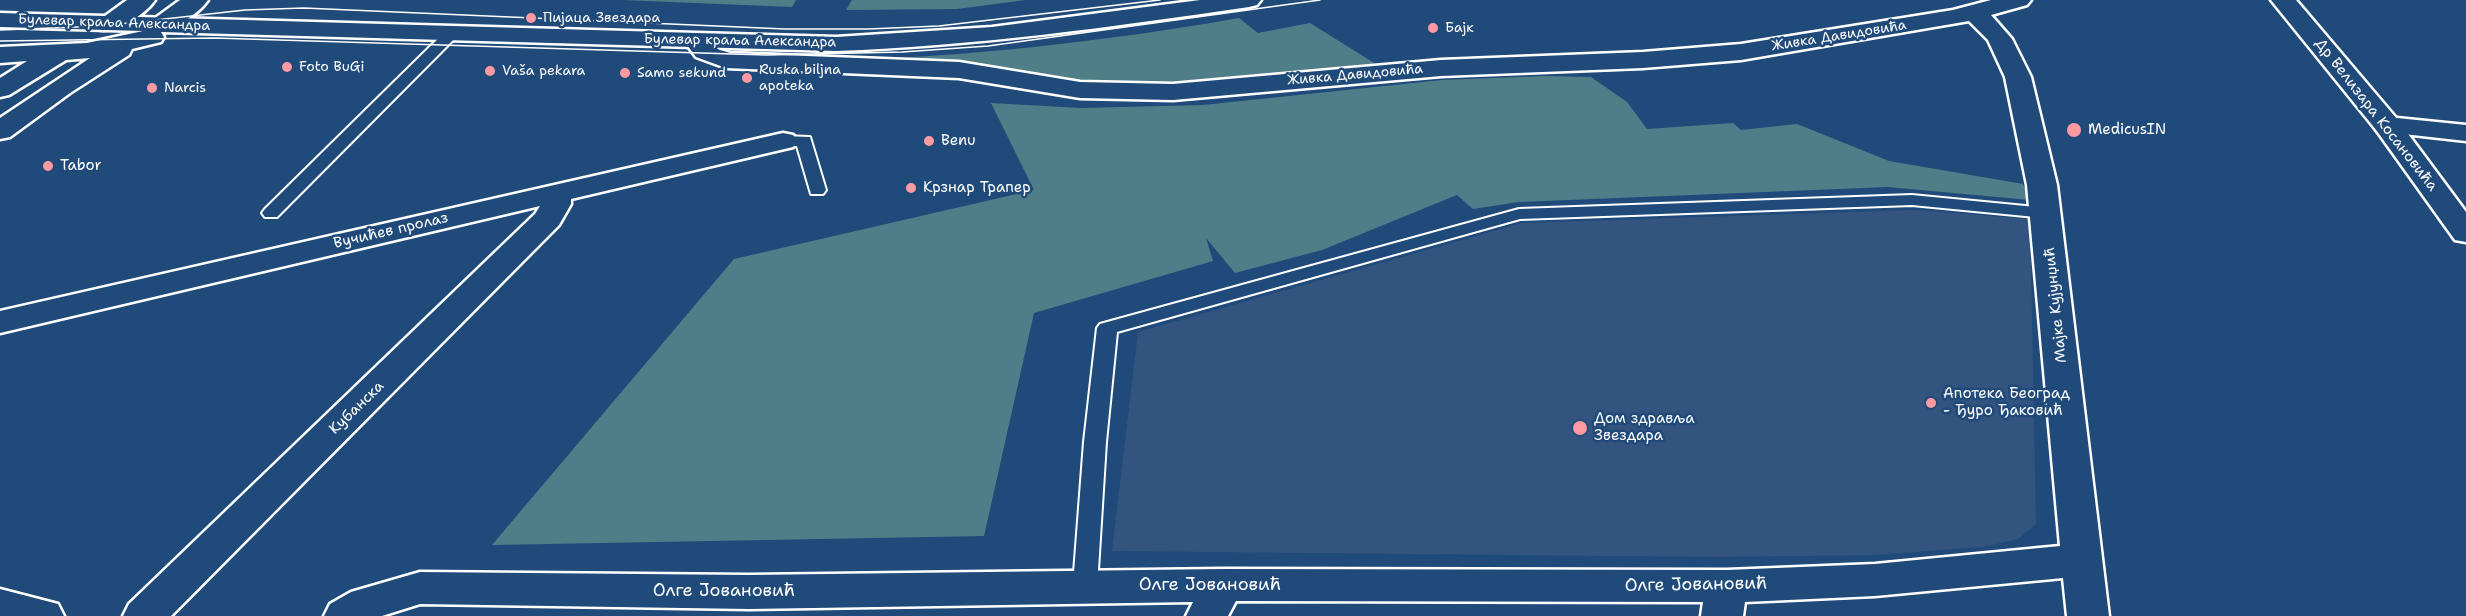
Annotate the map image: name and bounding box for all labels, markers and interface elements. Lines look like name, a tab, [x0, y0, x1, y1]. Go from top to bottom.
place label: Пијаца Звездара	[543, 10, 660, 26]
street label: Булевар краља Александра	[18, 11, 210, 35]
marker: Пијаца Звездара	[524, 11, 538, 25]
street label: Живка Давидовића	[1770, 17, 1908, 55]
place label: Бајк	[1445, 20, 1474, 36]
marker: Бајк	[1426, 21, 1440, 35]
street label: Булевар краља Александра	[644, 31, 836, 51]
street label: Др Велизара Косановића	[2311, 35, 2441, 195]
place label: Foto BuGi	[299, 59, 364, 75]
marker: Foto BuGi	[280, 60, 294, 74]
street label: Живка Давидовића	[1286, 61, 1424, 89]
place label: Ruska biljna apoteka	[759, 62, 841, 94]
place label: Vaša pekara	[502, 63, 585, 79]
marker: Vaša pekara	[483, 64, 497, 78]
place label: Samo sekund	[637, 65, 726, 81]
marker: Samo sekund	[618, 66, 632, 80]
marker: Ruska biljna apoteka	[740, 71, 754, 85]
place label: Narcis	[164, 80, 206, 96]
marker: Narcis	[145, 81, 159, 95]
marker: MedicusIN	[2065, 121, 2083, 139]
place label: MedicusIN	[2088, 121, 2166, 139]
place label: Benu	[941, 132, 976, 150]
marker: Benu	[922, 134, 936, 148]
place label: Tabor	[60, 157, 102, 175]
marker: Tabor	[41, 159, 55, 173]
place label: Крзнар Трапер	[923, 179, 1031, 197]
marker: Крзнар Трапер	[904, 181, 918, 195]
street label: Вучићев пролаз	[332, 209, 450, 253]
street label: Мајке Кујунџић	[2041, 246, 2071, 364]
street label: Кубанска	[326, 378, 388, 438]
place label: Апотека Београд - Ђуро Ђаковић	[1943, 385, 2070, 420]
marker: Апотека Београд - Ђуро Ђаковић	[1924, 396, 1938, 410]
place label: Дом здравља Звездара	[1594, 410, 1695, 445]
marker: Дом здравља Звездара	[1571, 419, 1589, 437]
street label: Олге Јовановић	[1625, 573, 1767, 597]
street label: Олге Јовановић	[1139, 574, 1281, 596]
street label: Олге Јовановић	[653, 580, 795, 602]

